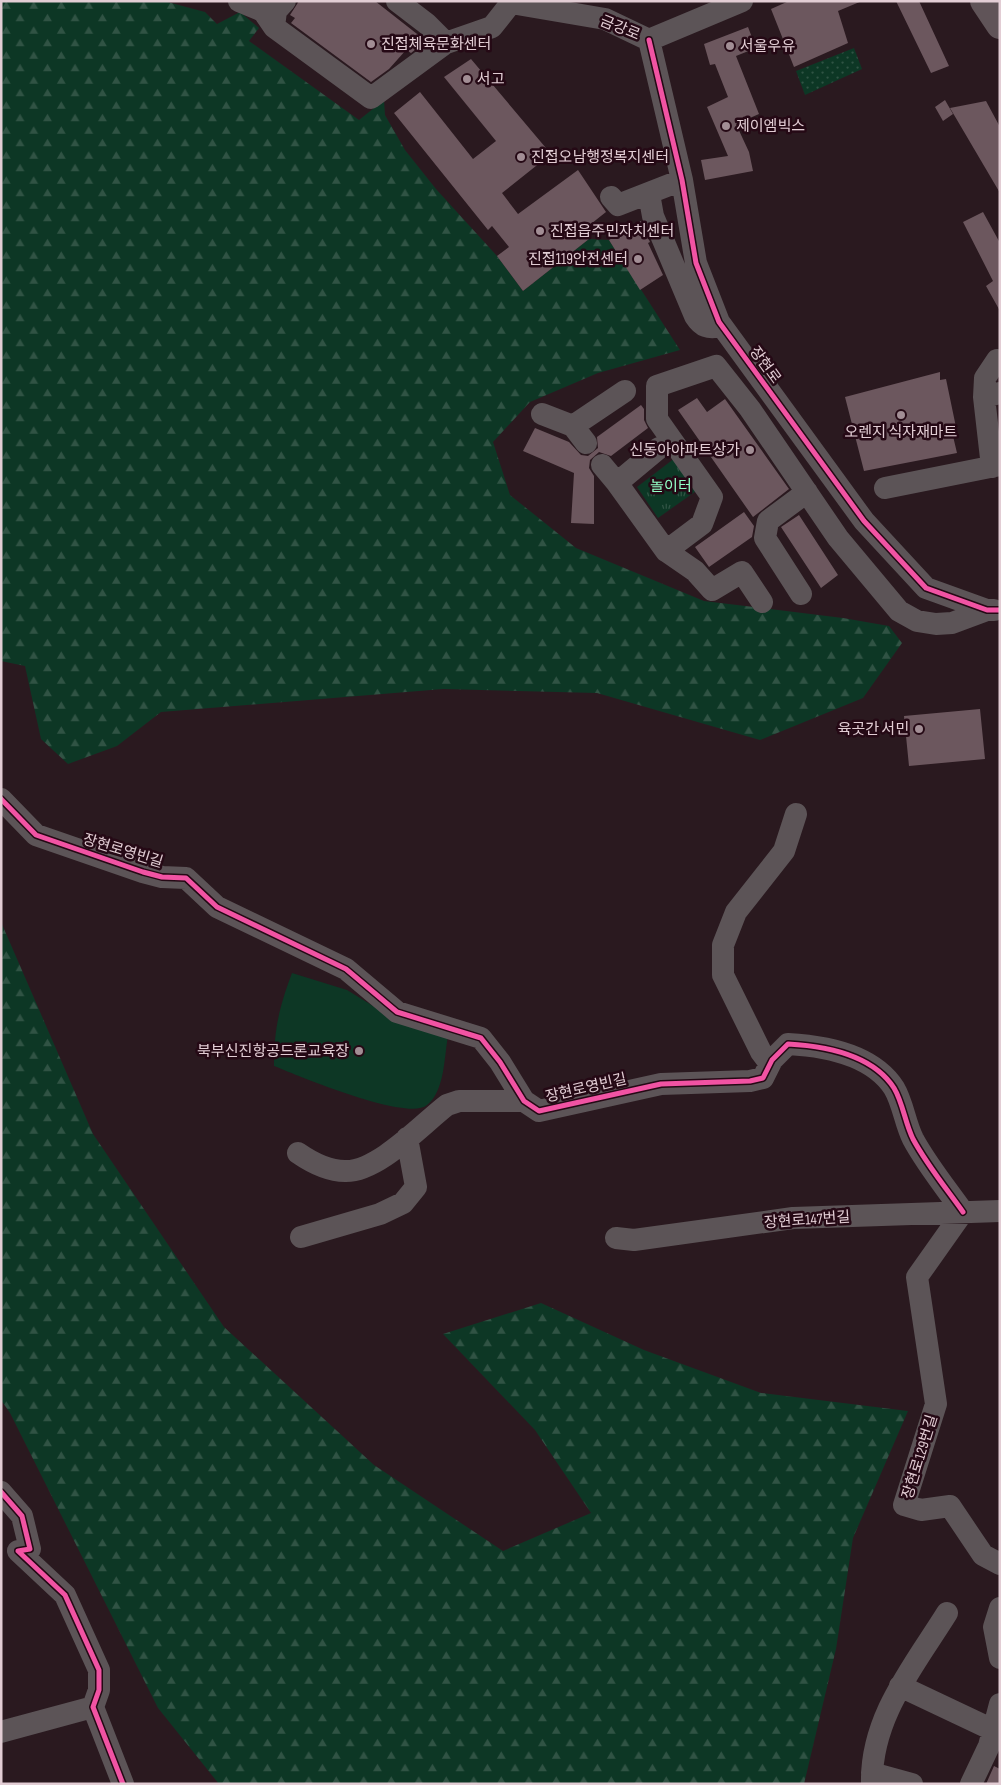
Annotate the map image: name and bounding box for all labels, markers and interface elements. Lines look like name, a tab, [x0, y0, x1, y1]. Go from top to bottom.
street label: 금강로	[597, 11, 643, 45]
place label: 진접체육문화센터	[381, 35, 491, 54]
place label: 서울우유	[740, 37, 795, 56]
marker: 진접체육문화센터	[365, 38, 377, 50]
marker: 서울우유	[724, 40, 736, 52]
place label: 서고	[477, 70, 505, 89]
marker: 서고	[461, 73, 473, 85]
place label: 제이엠빅스	[736, 117, 805, 136]
marker: 제이엠빅스	[720, 120, 732, 132]
place label: 진접오남행정복지센터	[531, 148, 669, 167]
marker: 진접오남행정복지센터	[515, 151, 527, 163]
place label: 진접읍주민자치센터	[550, 222, 674, 241]
marker: 진접읍주민자치센터	[534, 225, 546, 237]
place label: 진접119안전센터	[528, 250, 628, 269]
marker: 진접119안전센터	[632, 253, 644, 265]
street label: 장현로	[745, 343, 785, 387]
marker: 오렌지 식자재마트	[895, 409, 907, 421]
place label: 오렌지 식자재마트	[845, 423, 958, 442]
place label: 신동아아파트상가	[630, 441, 740, 460]
marker: 신동아아파트상가	[744, 444, 756, 456]
park label: 놀이터	[650, 477, 692, 496]
place label: 육곳간 서민	[838, 720, 909, 739]
marker: 육곳간 서민	[913, 723, 925, 735]
street label: 장현로영빈길	[81, 830, 165, 872]
place label: 북부신진항공드론교육장	[197, 1042, 349, 1061]
marker: 북부신진항공드론교육장	[353, 1045, 365, 1057]
street label: 장현로영빈길	[544, 1069, 628, 1107]
street label: 장현로147번길	[763, 1208, 851, 1232]
street label: 장현로129번길	[898, 1413, 942, 1501]

